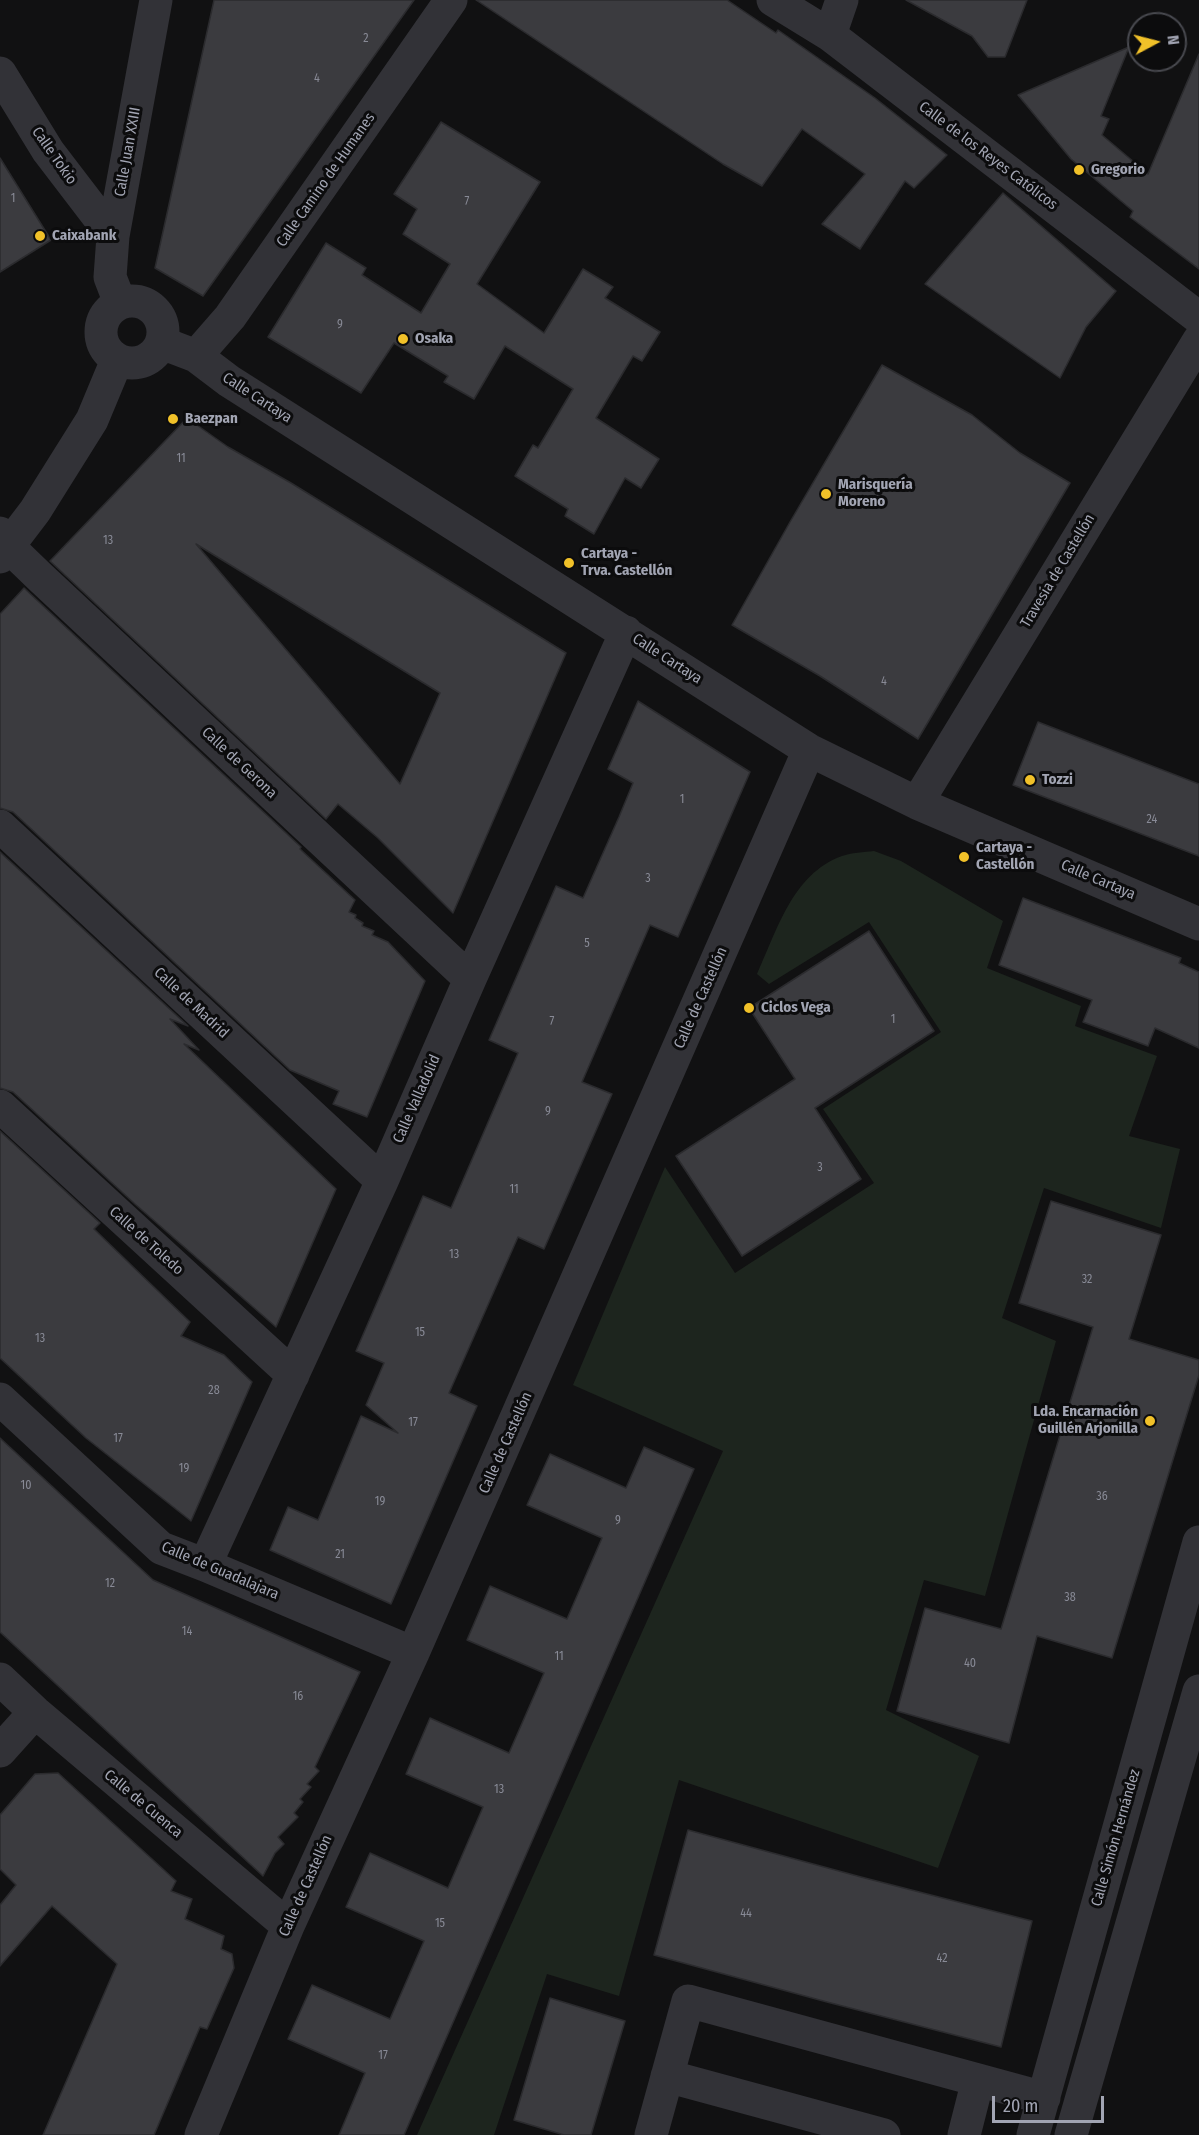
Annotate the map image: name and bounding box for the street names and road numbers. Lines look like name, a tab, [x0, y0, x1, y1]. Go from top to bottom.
street label: Calle de los Reyes Católicos	[915, 98, 1061, 214]
street label: Calle Juan XXIII	[111, 106, 145, 198]
street label: Calle Camino de Humanes	[273, 110, 379, 250]
street label: Calle Tokio	[28, 124, 80, 188]
street label: Calle Cartaya	[219, 369, 295, 427]
street label: Travesía de Castellón	[1017, 511, 1099, 631]
street label: Calle Cartaya	[629, 630, 705, 688]
street label: Calle de Gerona	[198, 724, 280, 802]
street label: Calle Cartaya	[1058, 856, 1138, 904]
street label: Calle de Castellón	[671, 944, 731, 1052]
street label: Calle de Madrid	[150, 964, 232, 1042]
street label: Calle Valladolid	[390, 1052, 444, 1146]
street label: Calle de Toledo	[105, 1203, 187, 1279]
street label: Calle de Castellón	[476, 1389, 536, 1497]
street label: Calle de Guadalajara	[159, 1538, 281, 1604]
street label: Calle de Cuenca	[100, 1766, 186, 1842]
street label: Calle Simón Hernández	[1088, 1767, 1144, 1909]
street label: Calle de Castellón	[276, 1832, 336, 1940]

